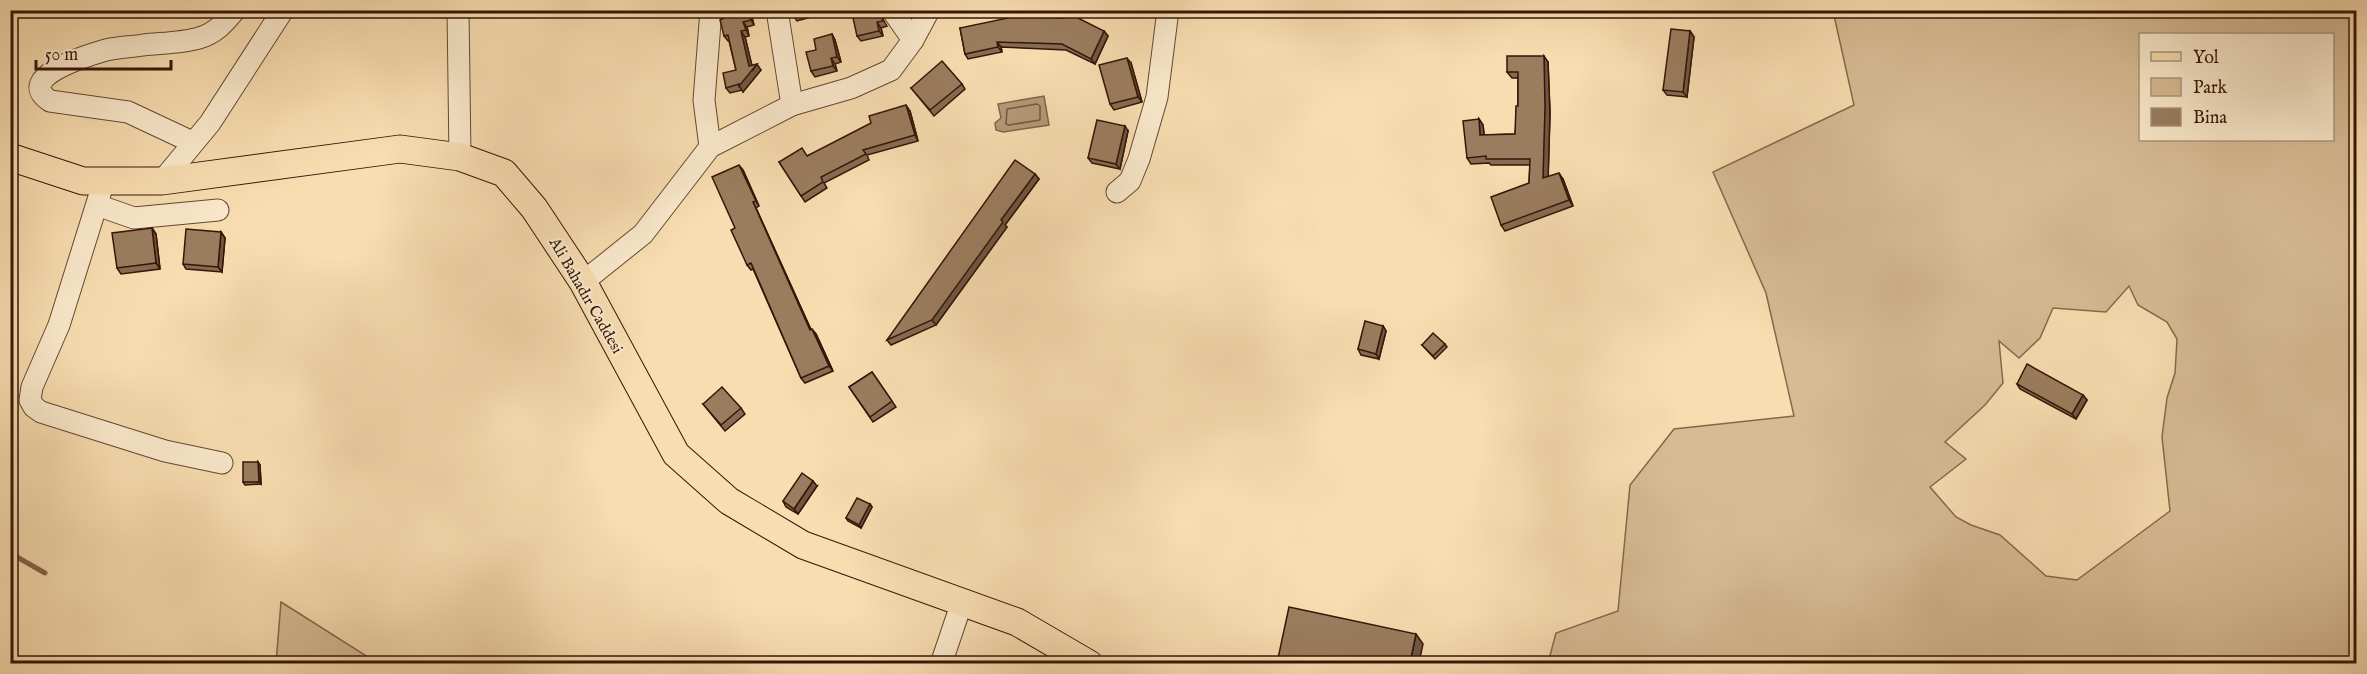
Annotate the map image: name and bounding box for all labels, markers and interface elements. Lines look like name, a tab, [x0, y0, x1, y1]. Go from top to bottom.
scale bar	[36, 33, 171, 71]
legend	[2139, 33, 2334, 141]
text: 50 m	[45, 44, 78, 67]
text: Yol	[2193, 47, 2219, 70]
text: Park	[2193, 77, 2228, 100]
text: Bina	[2193, 107, 2227, 130]
street label: Ali Bahadır Caddesi	[543, 234, 627, 358]

